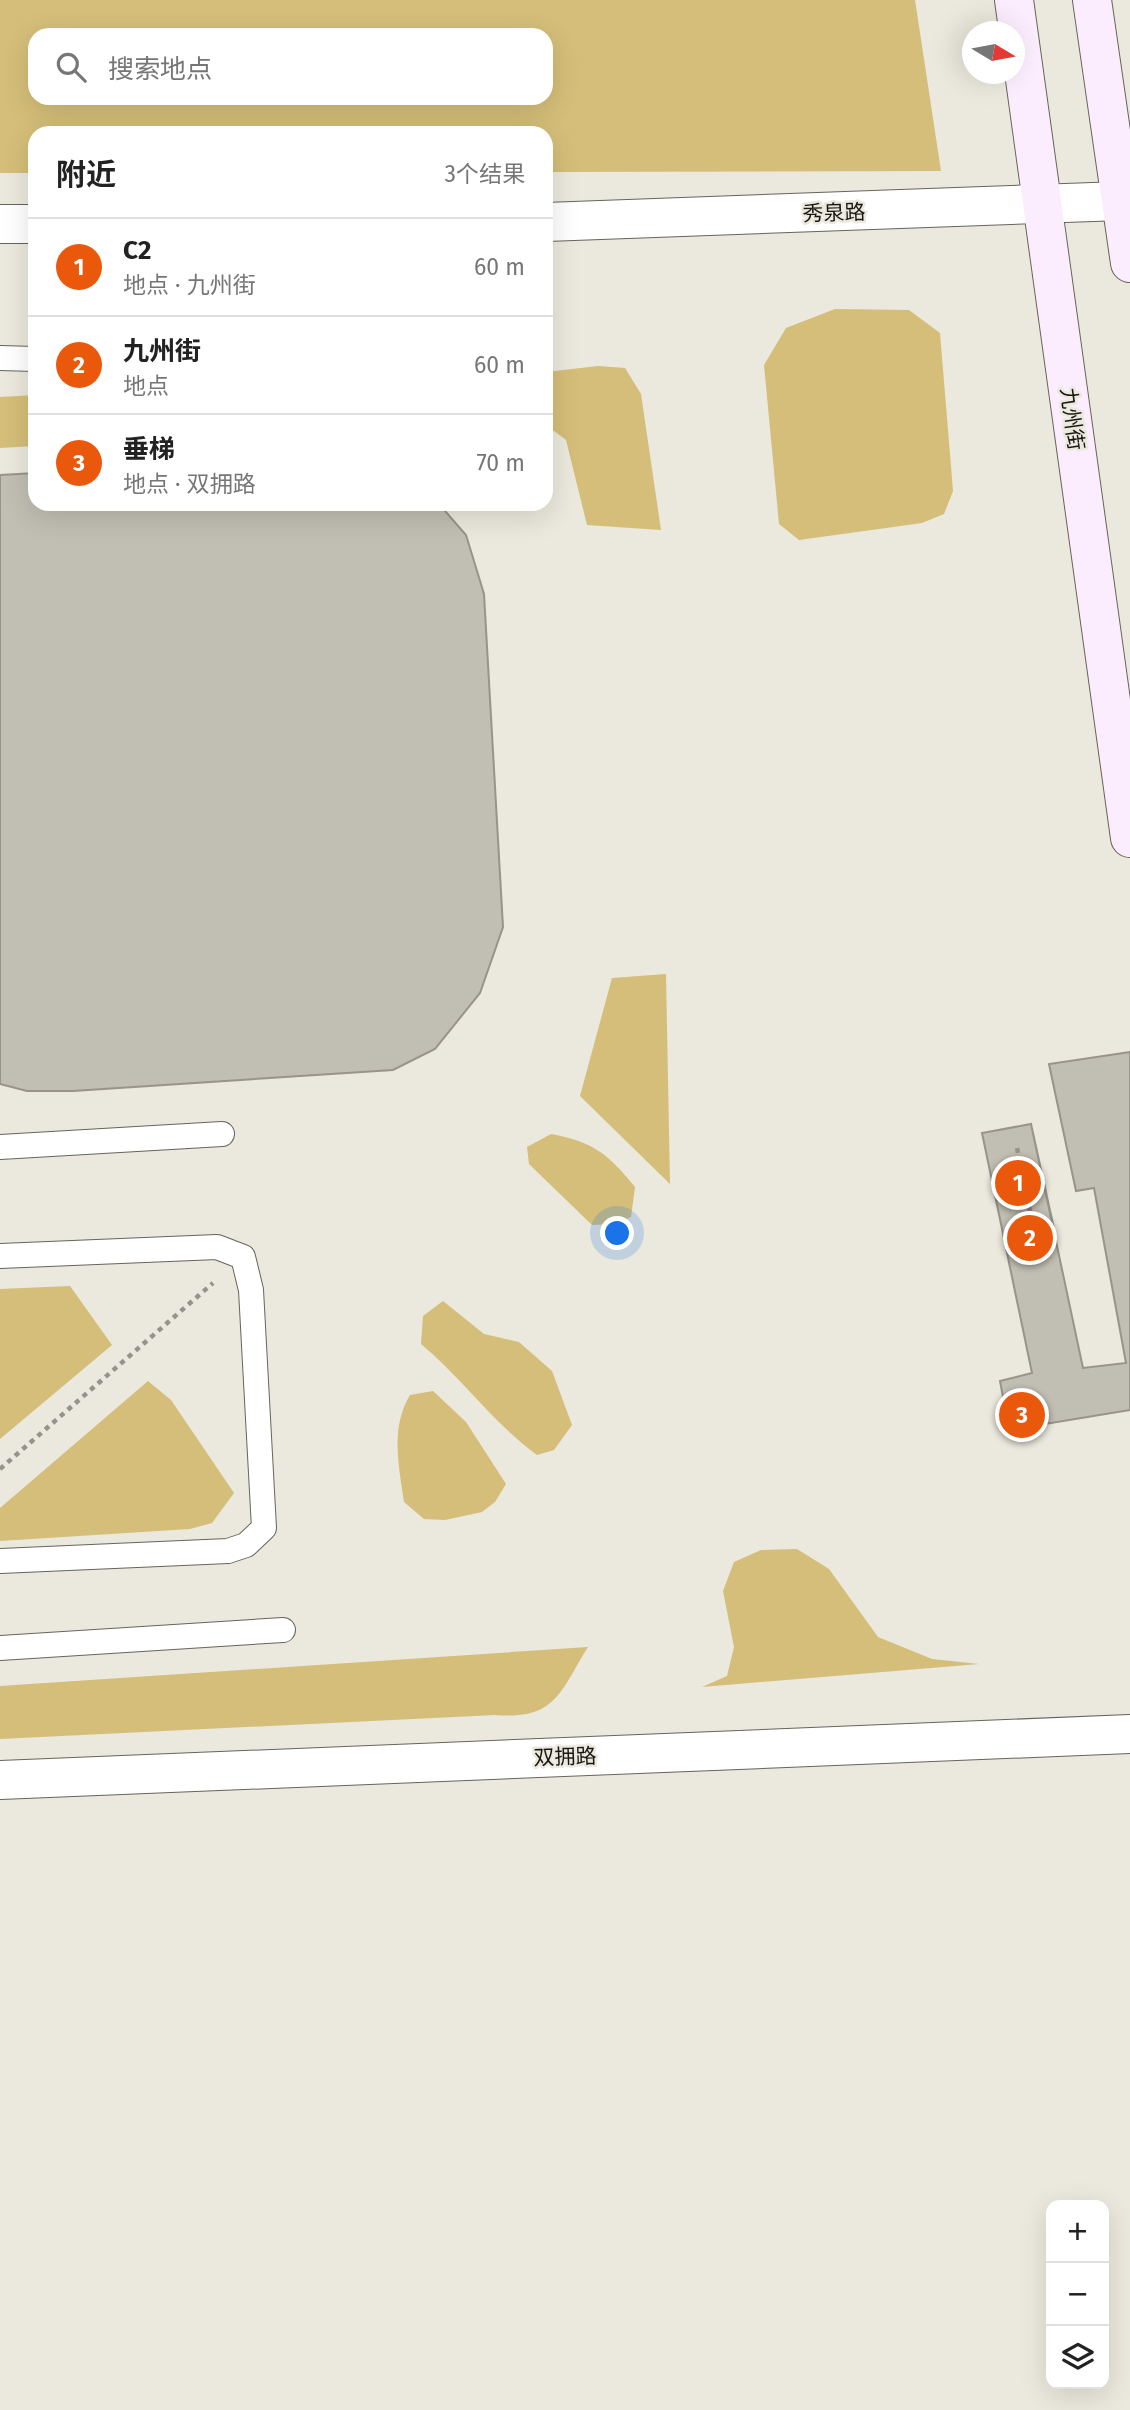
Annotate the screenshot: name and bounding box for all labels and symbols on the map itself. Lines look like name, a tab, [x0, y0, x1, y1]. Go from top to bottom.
north arrow	[962, 21, 1025, 84]
street label: 秀泉路	[802, 199, 866, 227]
street label: 九州街	[1055, 386, 1089, 452]
pin: 1	[995, 1157, 1041, 1209]
pin: 2	[1007, 1212, 1053, 1264]
your location	[600, 1216, 634, 1250]
pin: 3	[999, 1389, 1045, 1441]
street label: 双拥路	[533, 1743, 597, 1771]

